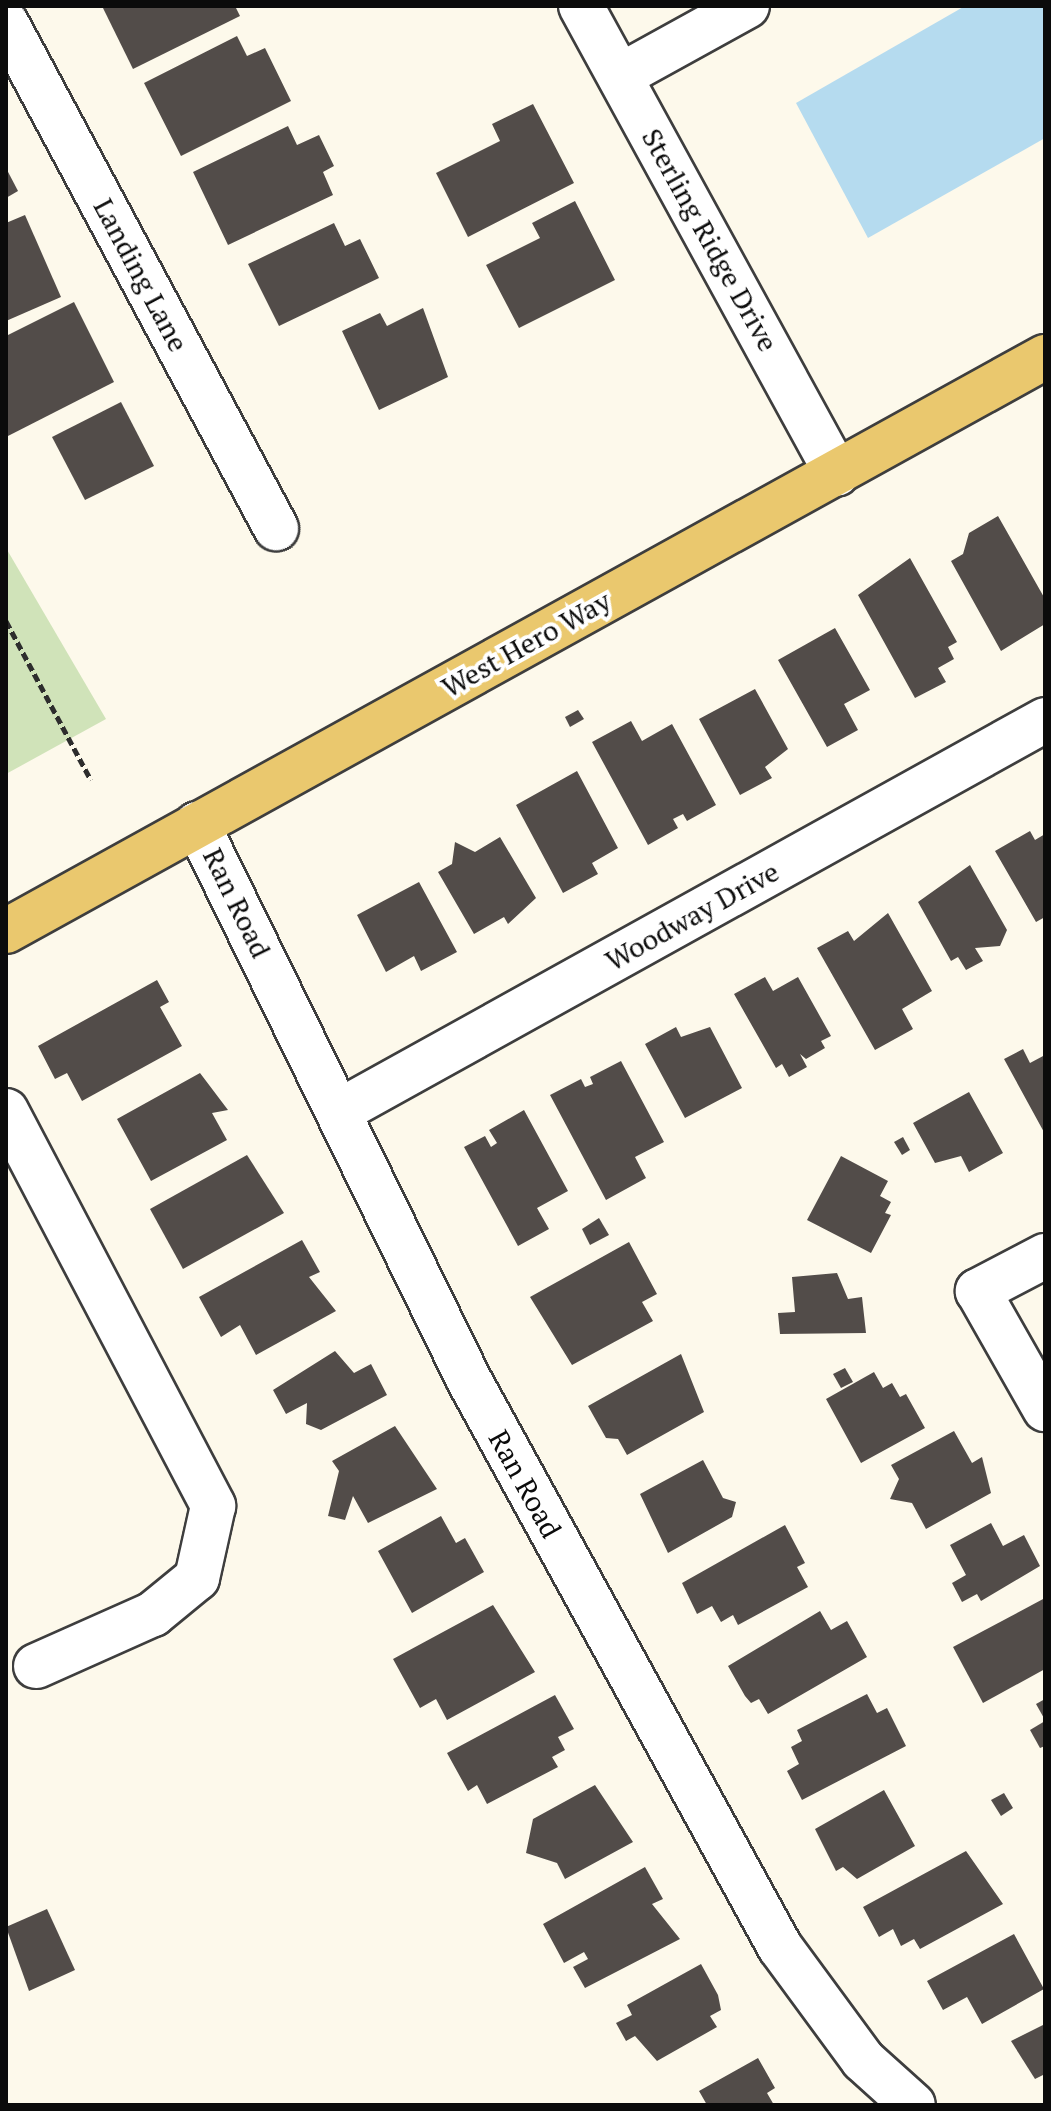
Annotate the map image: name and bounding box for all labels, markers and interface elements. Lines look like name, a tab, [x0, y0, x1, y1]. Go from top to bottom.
street label: Sterling Ridge Drive	[635, 123, 785, 357]
street label: Landing Lane	[87, 193, 195, 357]
street label: West Hero Way	[436, 584, 616, 704]
street label: Ran Road	[196, 843, 278, 963]
street label: Woodway Drive	[599, 855, 785, 977]
street label: Ran Road	[482, 1424, 568, 1544]

